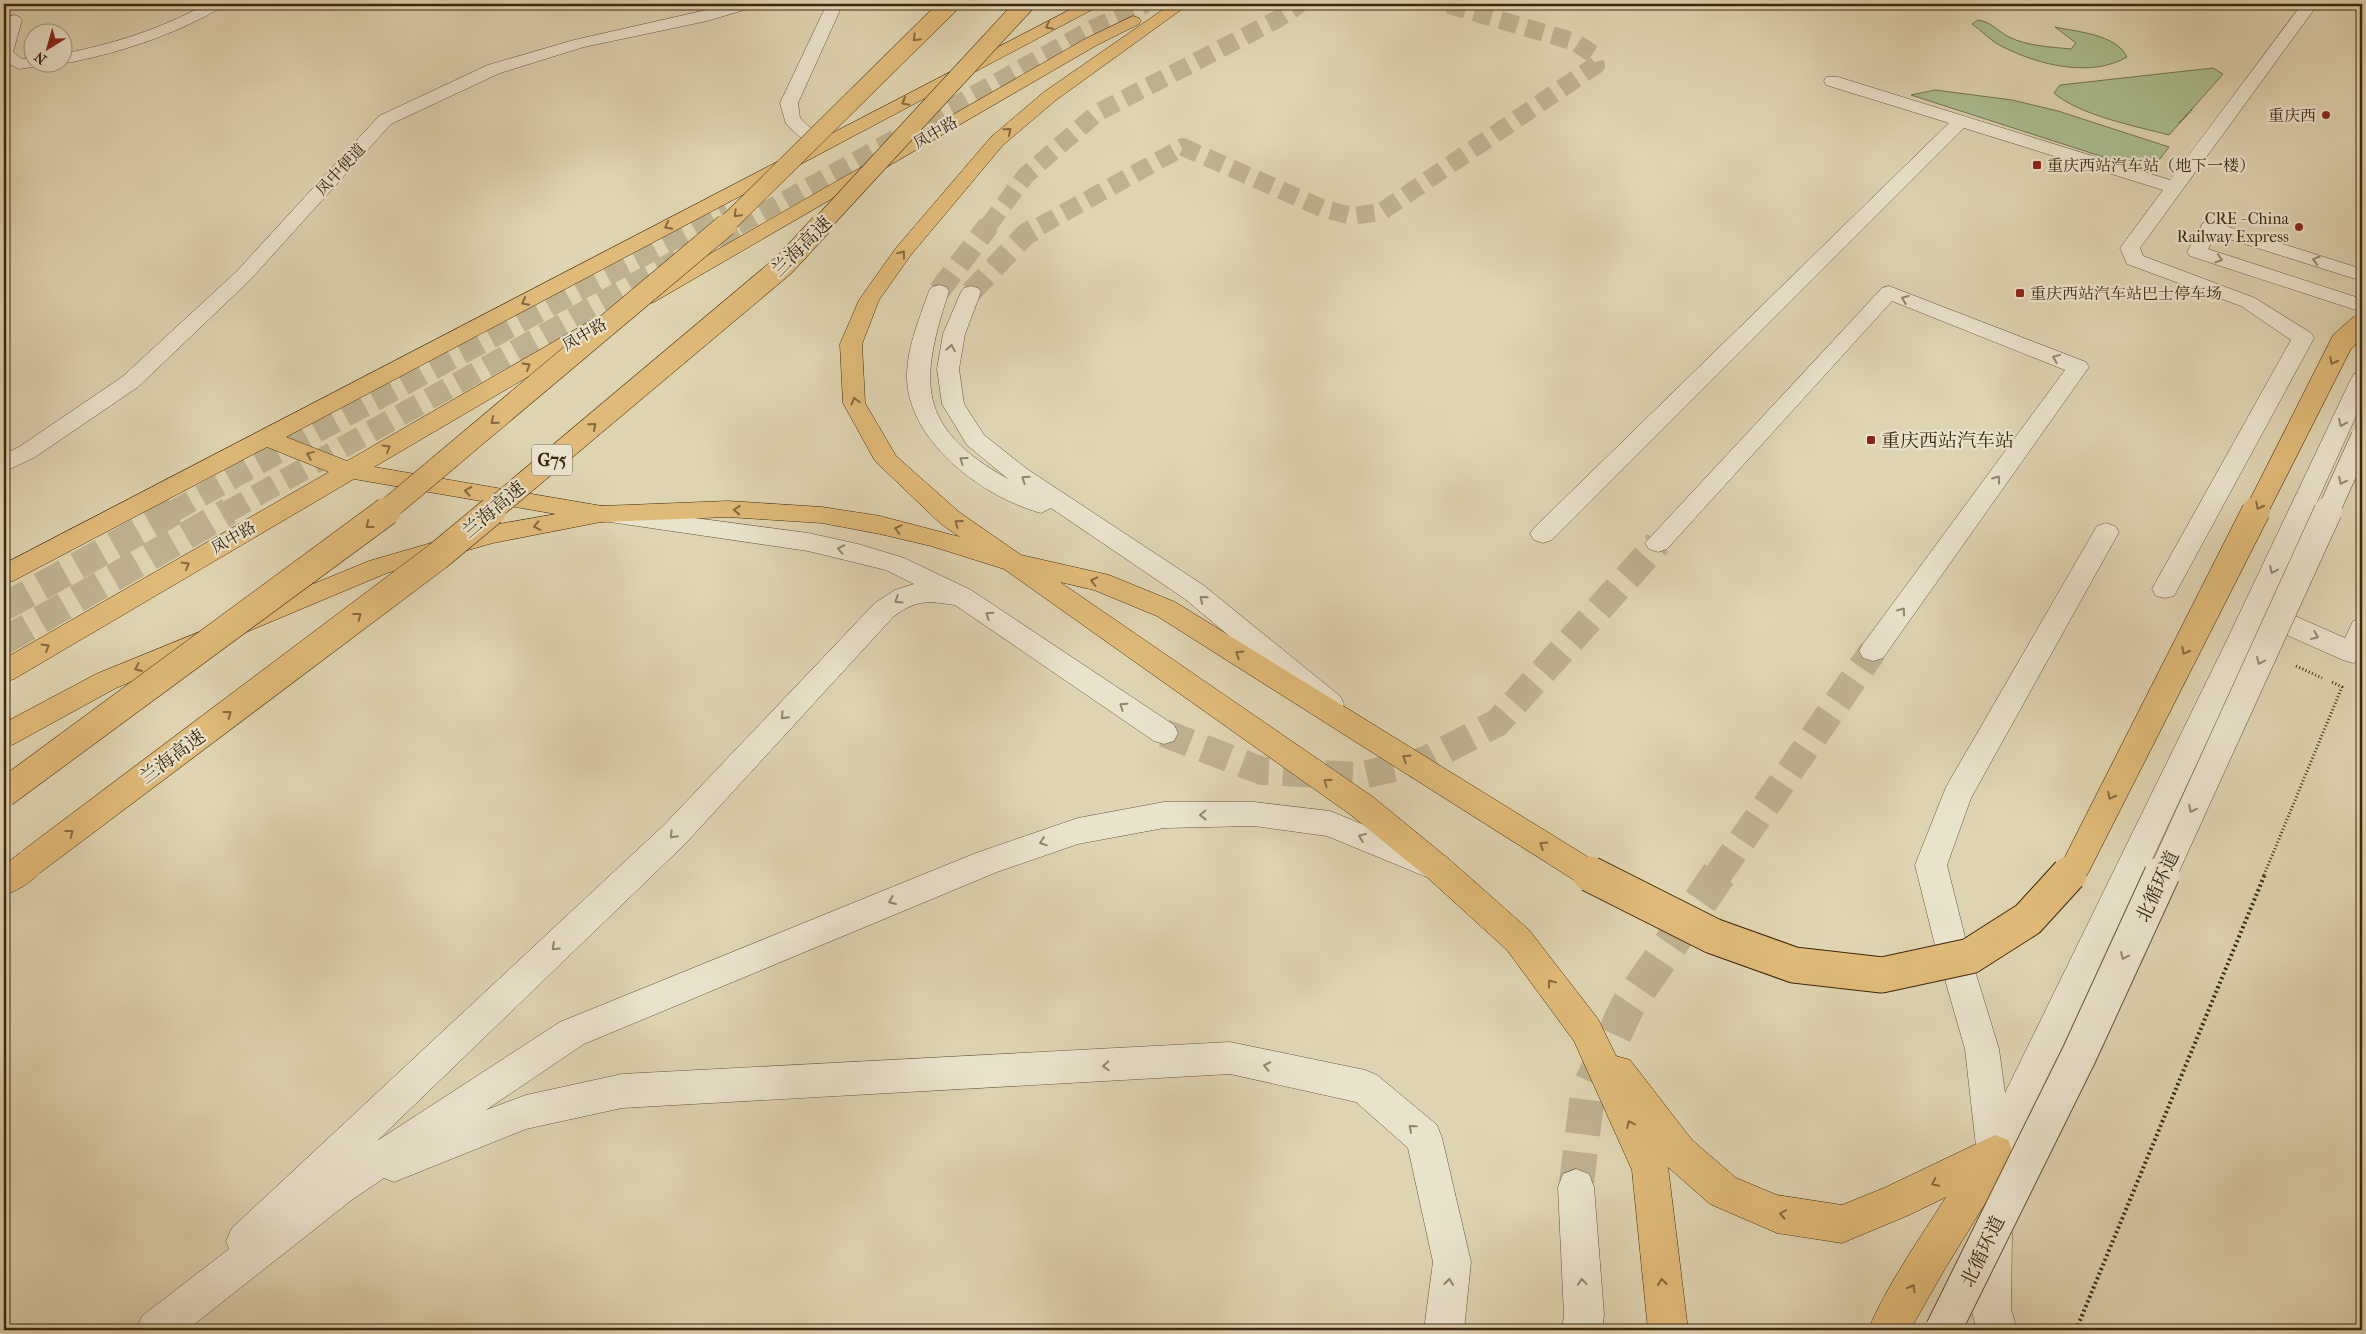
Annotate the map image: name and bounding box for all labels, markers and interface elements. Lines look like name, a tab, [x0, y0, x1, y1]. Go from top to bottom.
one-way arrow	[1045, 20, 1054, 30]
north arrow	[22, 22, 72, 72]
one-way arrow	[912, 32, 921, 41]
text: N	[31, 48, 50, 68]
one-way arrow	[901, 96, 910, 106]
place label: 重庆西	[2268, 106, 2316, 125]
marker: 重庆西	[2320, 109, 2332, 121]
street label: 凤中路	[910, 112, 961, 153]
one-way arrow	[1003, 128, 1012, 137]
street label: 凤中便道	[312, 139, 369, 199]
place label: 重庆西站汽车站（地下一楼）	[2047, 156, 2255, 175]
marker: 重庆西站汽车站（地下一楼）	[2031, 159, 2043, 171]
one-way arrow	[734, 208, 743, 217]
place label: CRE - China Railway Express	[2177, 209, 2290, 246]
street label: 兰海高速	[767, 212, 836, 281]
one-way arrow	[665, 220, 674, 230]
marker: CRE - China Railway Express	[2293, 221, 2305, 233]
one-way arrow	[897, 251, 905, 260]
one-way arrow	[2214, 253, 2223, 263]
one-way arrow	[2312, 256, 2320, 266]
place label: 重庆西站汽车站巴士停车场	[2030, 284, 2222, 303]
marker: 重庆西站汽车站巴士停车场	[2014, 287, 2026, 299]
one-way arrow	[1901, 294, 1910, 305]
one-way arrow	[521, 296, 530, 306]
street label: 凤中路	[559, 314, 610, 355]
one-way arrow	[946, 343, 956, 352]
one-way arrow	[2052, 354, 2061, 365]
one-way arrow	[2329, 356, 2339, 365]
one-way arrow	[522, 363, 531, 373]
one-way arrow	[851, 398, 861, 406]
one-way arrow	[491, 416, 500, 424]
one-way arrow	[2337, 418, 2348, 427]
one-way arrow	[587, 423, 596, 432]
place label: 重庆西站汽车站	[1881, 430, 2014, 452]
marker: 重庆西站汽车站	[1865, 434, 1877, 446]
one-way arrow	[381, 444, 390, 454]
road number: G75	[532, 444, 572, 476]
one-way arrow	[306, 451, 315, 462]
one-way arrow	[960, 458, 969, 466]
one-way arrow	[1021, 475, 1030, 485]
one-way arrow	[1991, 476, 2000, 485]
one-way arrow	[2338, 476, 2348, 485]
street label: 兰海高速	[457, 477, 530, 543]
one-way arrow	[464, 486, 472, 497]
one-way arrow	[2255, 501, 2265, 510]
one-way arrow	[732, 504, 740, 515]
street label: 凤中路	[208, 517, 259, 558]
one-way arrow	[366, 520, 375, 528]
one-way arrow	[954, 520, 964, 529]
one-way arrow	[533, 521, 542, 531]
one-way arrow	[893, 524, 902, 535]
one-way arrow	[837, 545, 846, 555]
one-way arrow	[180, 561, 189, 571]
one-way arrow	[2269, 565, 2279, 574]
one-way arrow	[1090, 576, 1099, 587]
one-way arrow	[894, 594, 903, 604]
one-way arrow	[1200, 596, 1209, 604]
one-way arrow	[1896, 607, 1905, 617]
one-way arrow	[985, 612, 994, 621]
one-way arrow	[352, 614, 361, 622]
one-way arrow	[2310, 630, 2319, 641]
one-way arrow	[40, 644, 49, 654]
one-way arrow	[2181, 646, 2191, 655]
one-way arrow	[1235, 650, 1244, 660]
one-way arrow	[2255, 656, 2266, 665]
one-way arrow	[134, 661, 143, 672]
one-way arrow	[1120, 703, 1129, 712]
one-way arrow	[222, 711, 232, 720]
one-way arrow	[781, 711, 790, 720]
street label: 兰海高速	[136, 725, 210, 788]
one-way arrow	[1403, 755, 1412, 764]
one-way arrow	[1323, 779, 1333, 788]
one-way arrow	[2107, 791, 2117, 800]
one-way arrow	[2188, 803, 2198, 812]
one-way arrow	[1198, 810, 1206, 820]
one-way arrow	[670, 829, 679, 838]
one-way arrow	[64, 830, 73, 838]
one-way arrow	[1358, 833, 1367, 844]
one-way arrow	[1040, 837, 1048, 847]
one-way arrow	[1540, 842, 1549, 851]
street label: 北循环道	[2132, 847, 2184, 926]
one-way arrow	[888, 895, 897, 905]
one-way arrow	[552, 941, 561, 950]
one-way arrow	[2120, 951, 2131, 960]
one-way arrow	[1548, 980, 1556, 989]
one-way arrow	[1102, 1060, 1110, 1071]
one-way arrow	[1263, 1062, 1272, 1072]
one-way arrow	[1625, 1120, 1636, 1129]
one-way arrow	[1409, 1125, 1418, 1134]
one-way arrow	[1932, 1176, 1941, 1186]
one-way arrow	[1778, 1210, 1787, 1220]
street label: 北循环道	[1956, 1212, 2009, 1290]
one-way arrow	[1576, 1277, 1587, 1285]
one-way arrow	[1657, 1277, 1668, 1285]
one-way arrow	[1443, 1278, 1454, 1286]
one-way arrow	[1906, 1284, 1916, 1293]

